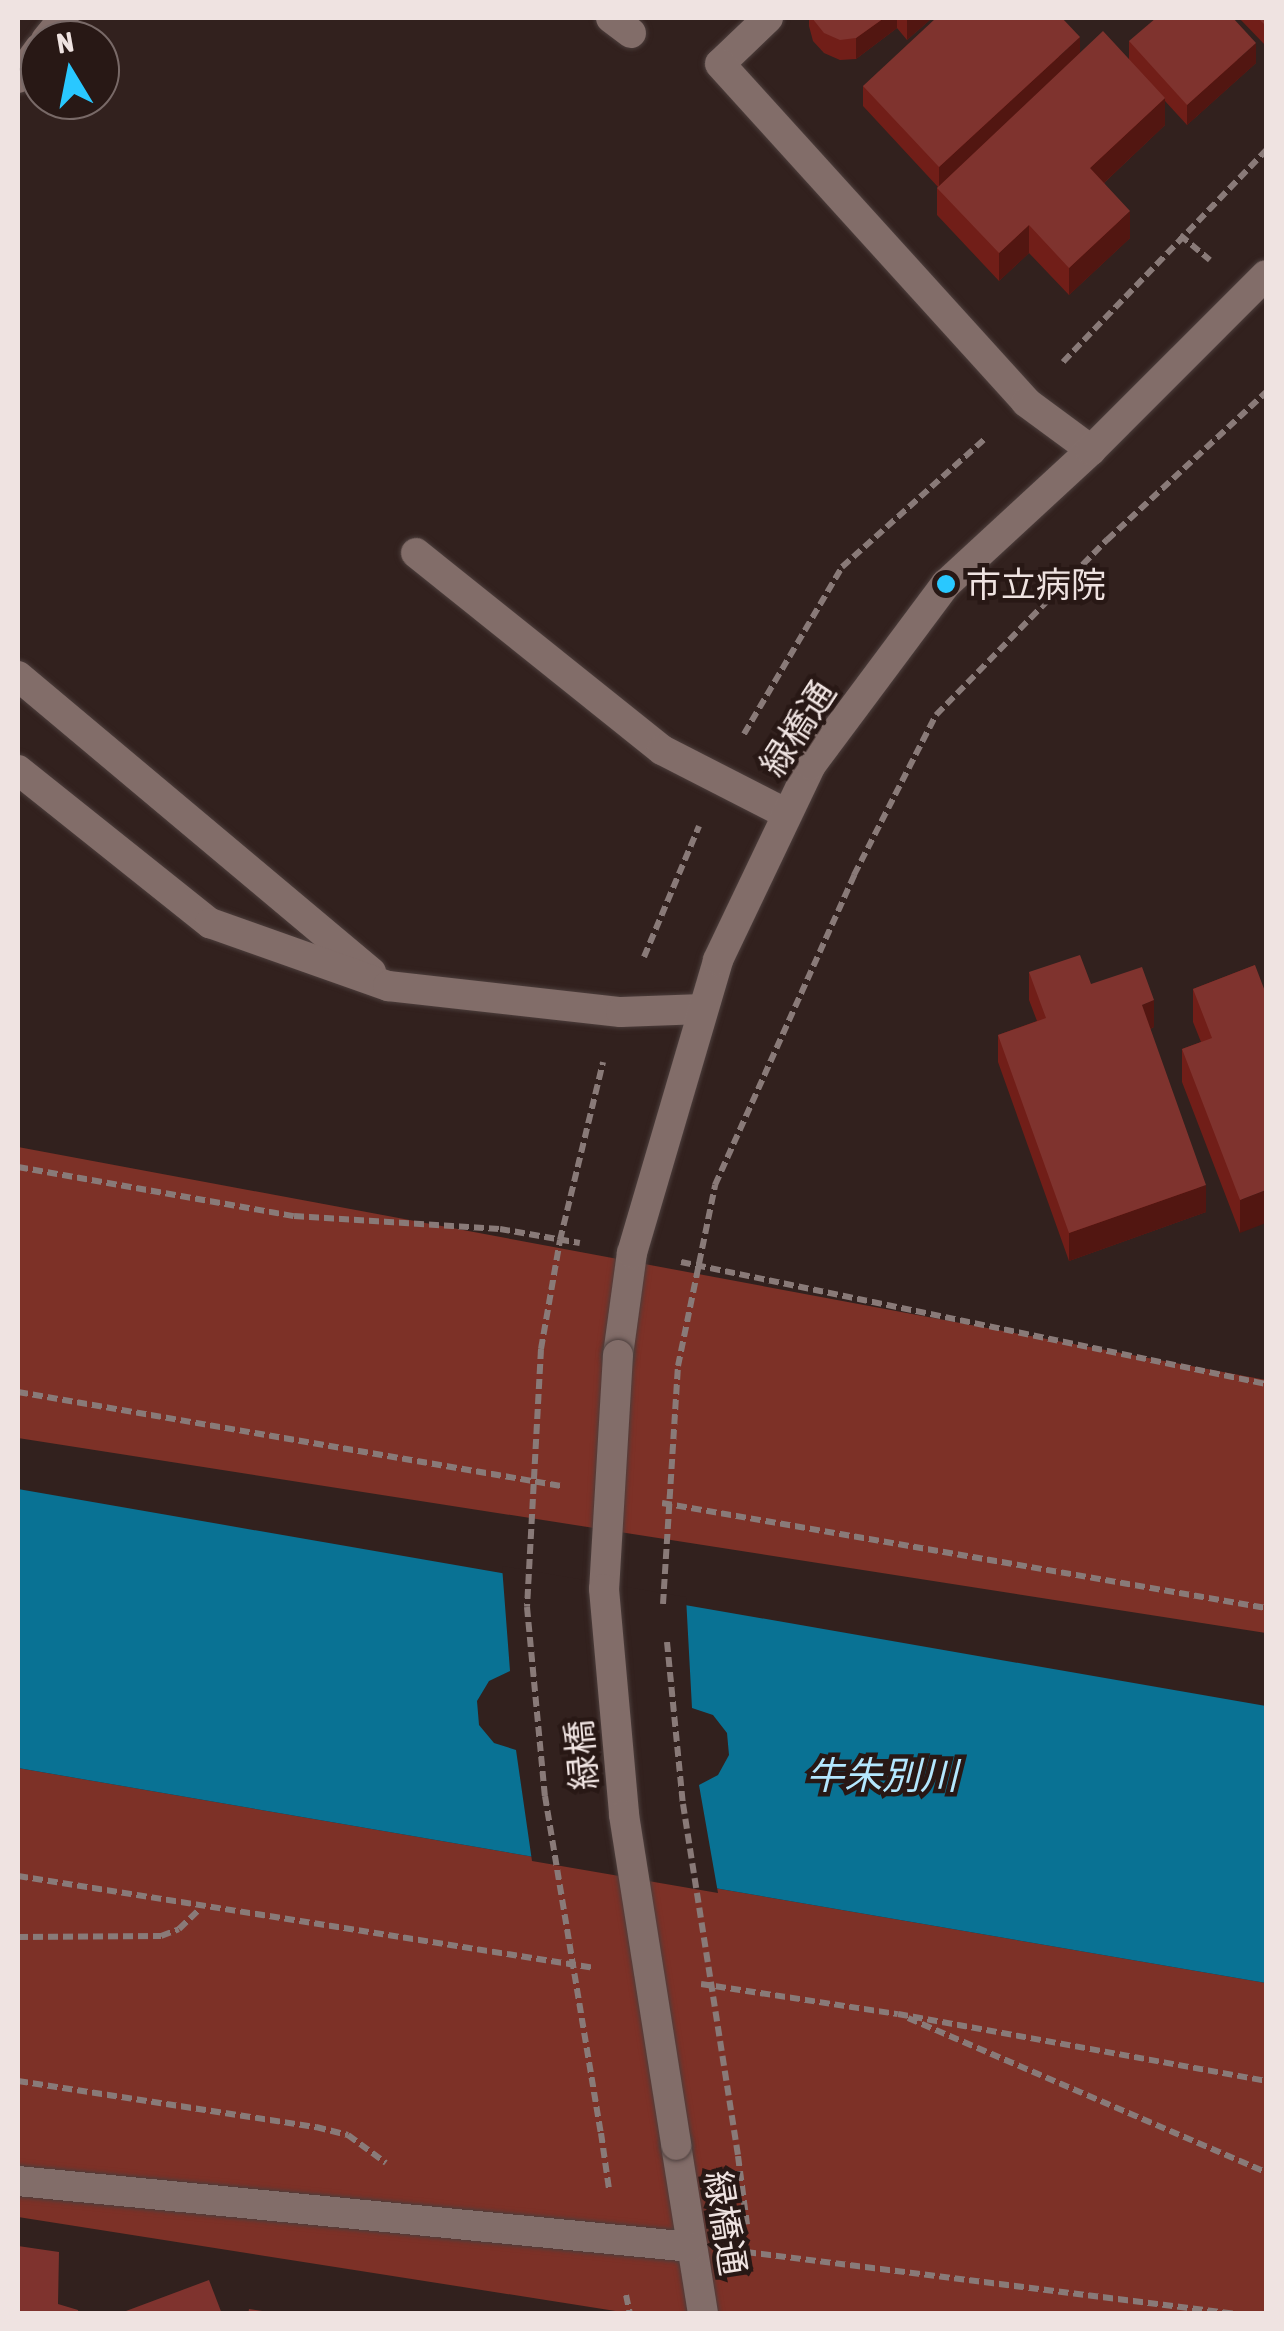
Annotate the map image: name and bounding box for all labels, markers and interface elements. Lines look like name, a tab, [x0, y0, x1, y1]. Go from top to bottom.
north arrow	[20, 20, 120, 120]
text: N	[54, 25, 76, 60]
place label: 市立病院	[966, 563, 1106, 605]
marker: 市立病院	[935, 573, 957, 595]
street label: 緑橋通	[751, 673, 843, 783]
street label: 緑橋	[557, 1718, 605, 1792]
water label: 牛朱別川	[806, 1753, 958, 1799]
street label: 緑橋通	[697, 2168, 755, 2278]

